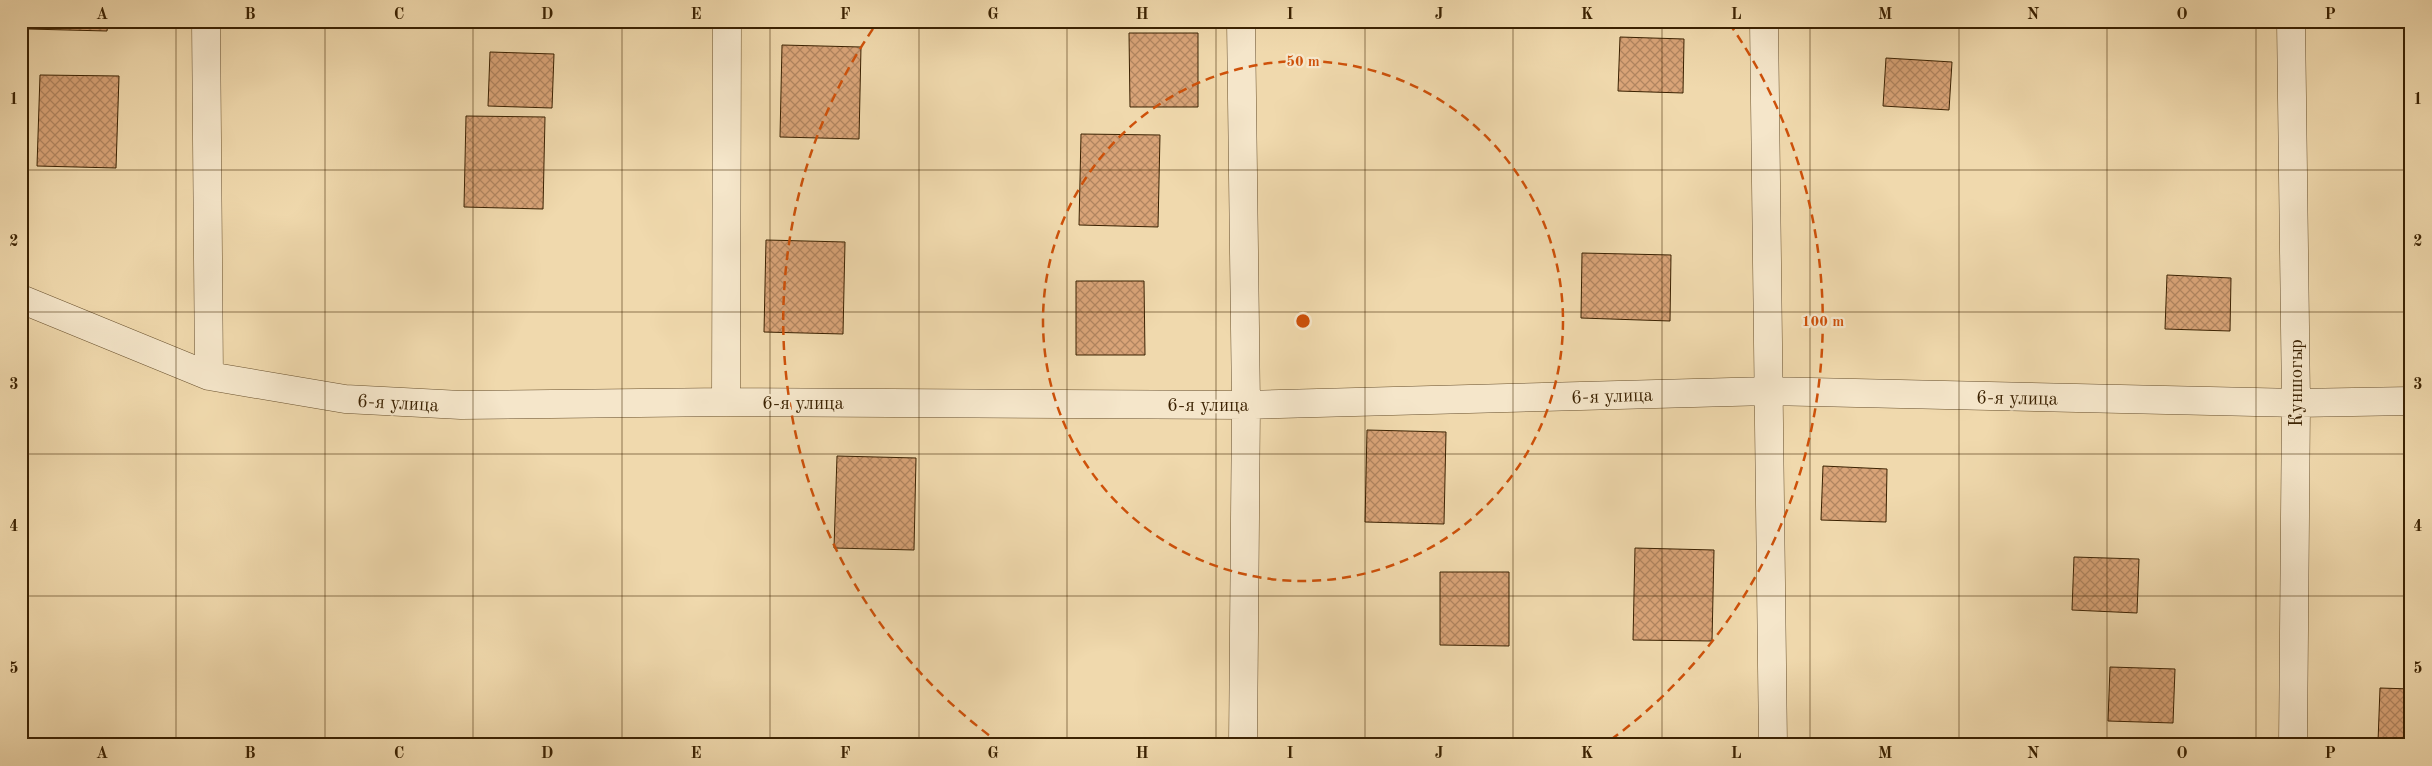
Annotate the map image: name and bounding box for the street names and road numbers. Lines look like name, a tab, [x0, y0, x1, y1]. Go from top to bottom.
street label: Куншогыр	[2288, 339, 2307, 427]
street label: 6-я улица	[1571, 387, 1654, 408]
street label: 6-я улица	[1976, 389, 2059, 410]
street label: 6-я улица	[356, 393, 440, 416]
street label: 6-я улица	[762, 395, 845, 414]
street label: 6-я улица	[1167, 397, 1250, 416]

